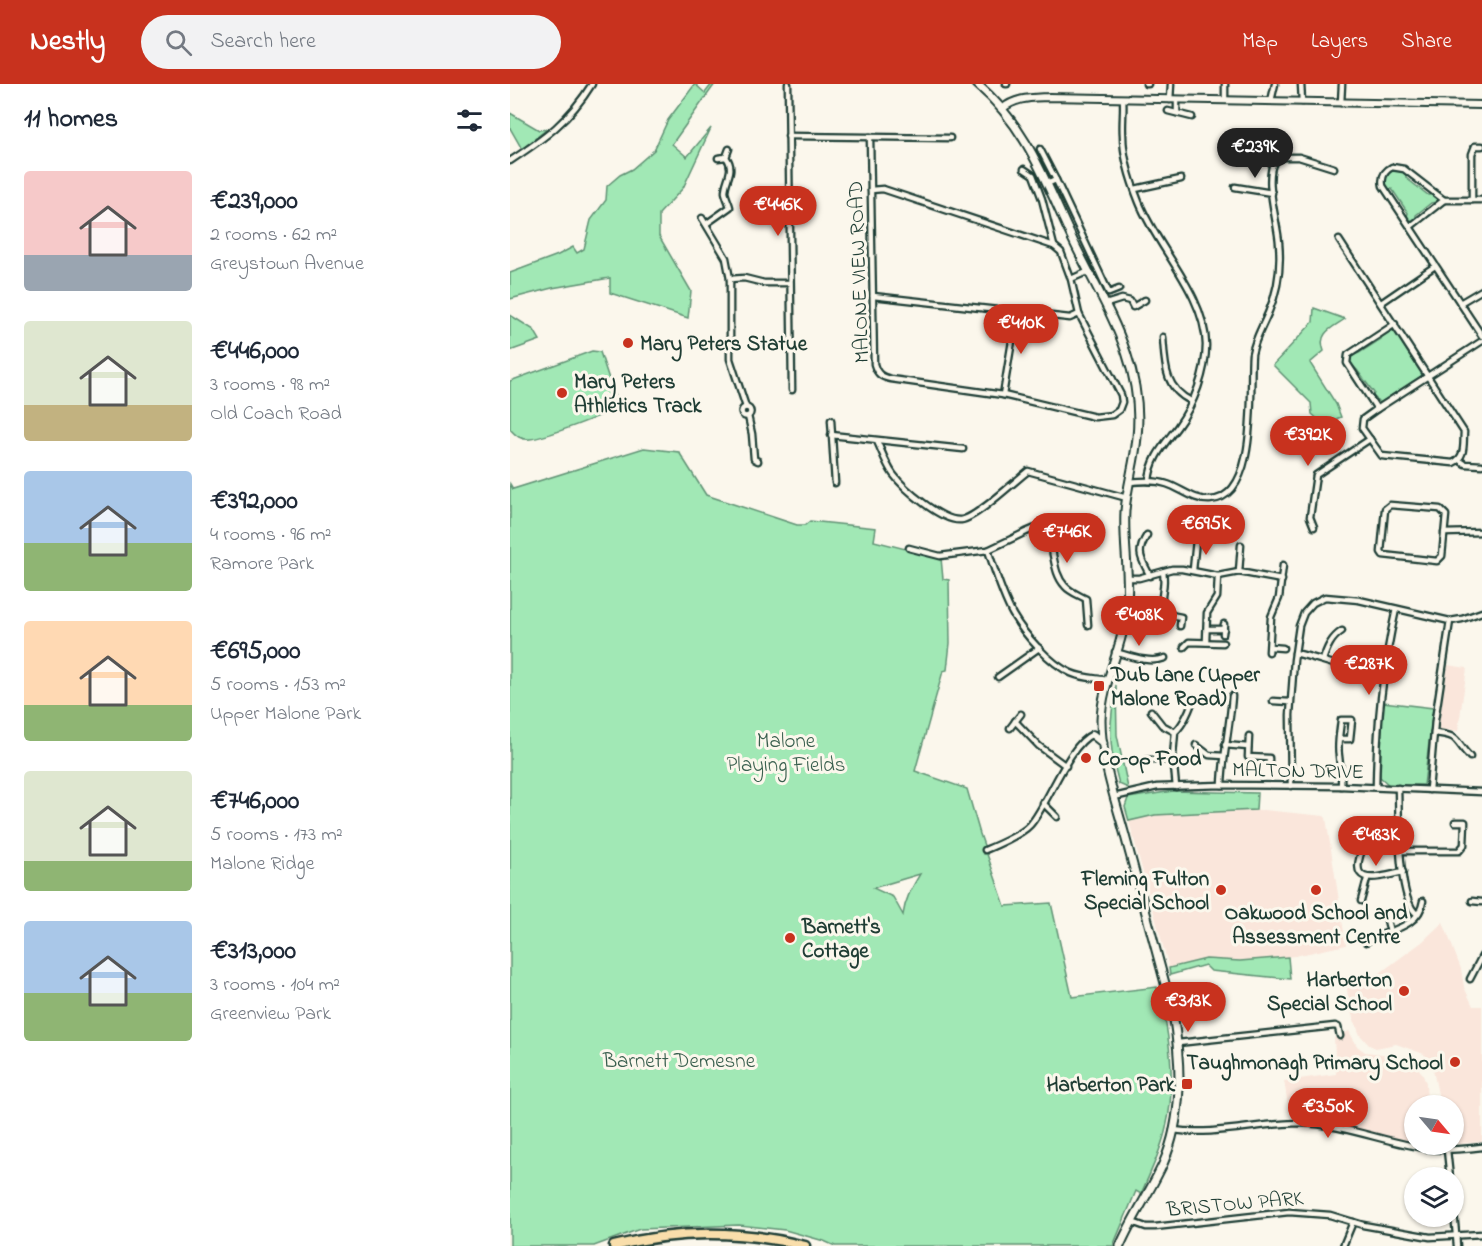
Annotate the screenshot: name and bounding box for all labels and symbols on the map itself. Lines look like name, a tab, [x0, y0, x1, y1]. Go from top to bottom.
pin: €239K	[1213, 128, 1297, 179]
street label: MALONE VIEW ROAD	[842, 180, 878, 364]
pin: €446K	[736, 186, 820, 237]
pin: €410K	[979, 304, 1063, 355]
place label: Mary Peters Statue	[640, 330, 808, 362]
marker: Mary Peters Statue	[621, 336, 635, 350]
place label: Mary Peters Athletics Track	[574, 368, 702, 422]
marker: Mary Peters Athletics Track	[555, 386, 569, 400]
pin: €392K	[1266, 416, 1350, 467]
pin: €695K	[1164, 505, 1248, 556]
pin: €746K	[1025, 513, 1109, 564]
pin: €408K	[1097, 596, 1181, 647]
pin: €287K	[1327, 645, 1411, 696]
place label: Dub Lane (Upper Malone Road)	[1110, 661, 1260, 715]
marker: Dub Lane (Upper Malone Road)	[1092, 679, 1106, 693]
park label: Malone Playing Fields	[726, 727, 846, 783]
place label: Co-op Food	[1098, 745, 1201, 775]
marker: Co-op Food	[1079, 751, 1093, 765]
street label: MALTON DRIVE	[1232, 756, 1364, 788]
pin: €483K	[1334, 816, 1418, 867]
place label: Fleming Fulton Special School	[1080, 865, 1209, 919]
marker: Fleming Fulton Special School	[1214, 883, 1228, 897]
marker: Oakwood School and Assessment Centre	[1309, 883, 1323, 897]
place label: Oakwood School and Assessment Centre	[1224, 899, 1408, 953]
place label: Barnett's Cottage	[801, 913, 881, 969]
marker: Barnett's Cottage	[783, 931, 797, 945]
place label: Harberton Special School	[1267, 966, 1392, 1020]
pin: €313K	[1146, 982, 1230, 1033]
marker: Harberton Special School	[1397, 984, 1411, 998]
park label: Barnett Demesne	[602, 1047, 756, 1077]
place label: Taughmonagh Primary School	[1187, 1049, 1443, 1081]
marker: Taughmonagh Primary School	[1448, 1055, 1462, 1069]
place label: Harberton Park	[1046, 1071, 1176, 1101]
marker: Harberton Park	[1180, 1077, 1194, 1091]
pin: €350K	[1286, 1088, 1370, 1139]
north arrow	[1404, 1095, 1464, 1155]
street label: BRISTOW PARK	[1165, 1184, 1306, 1226]

